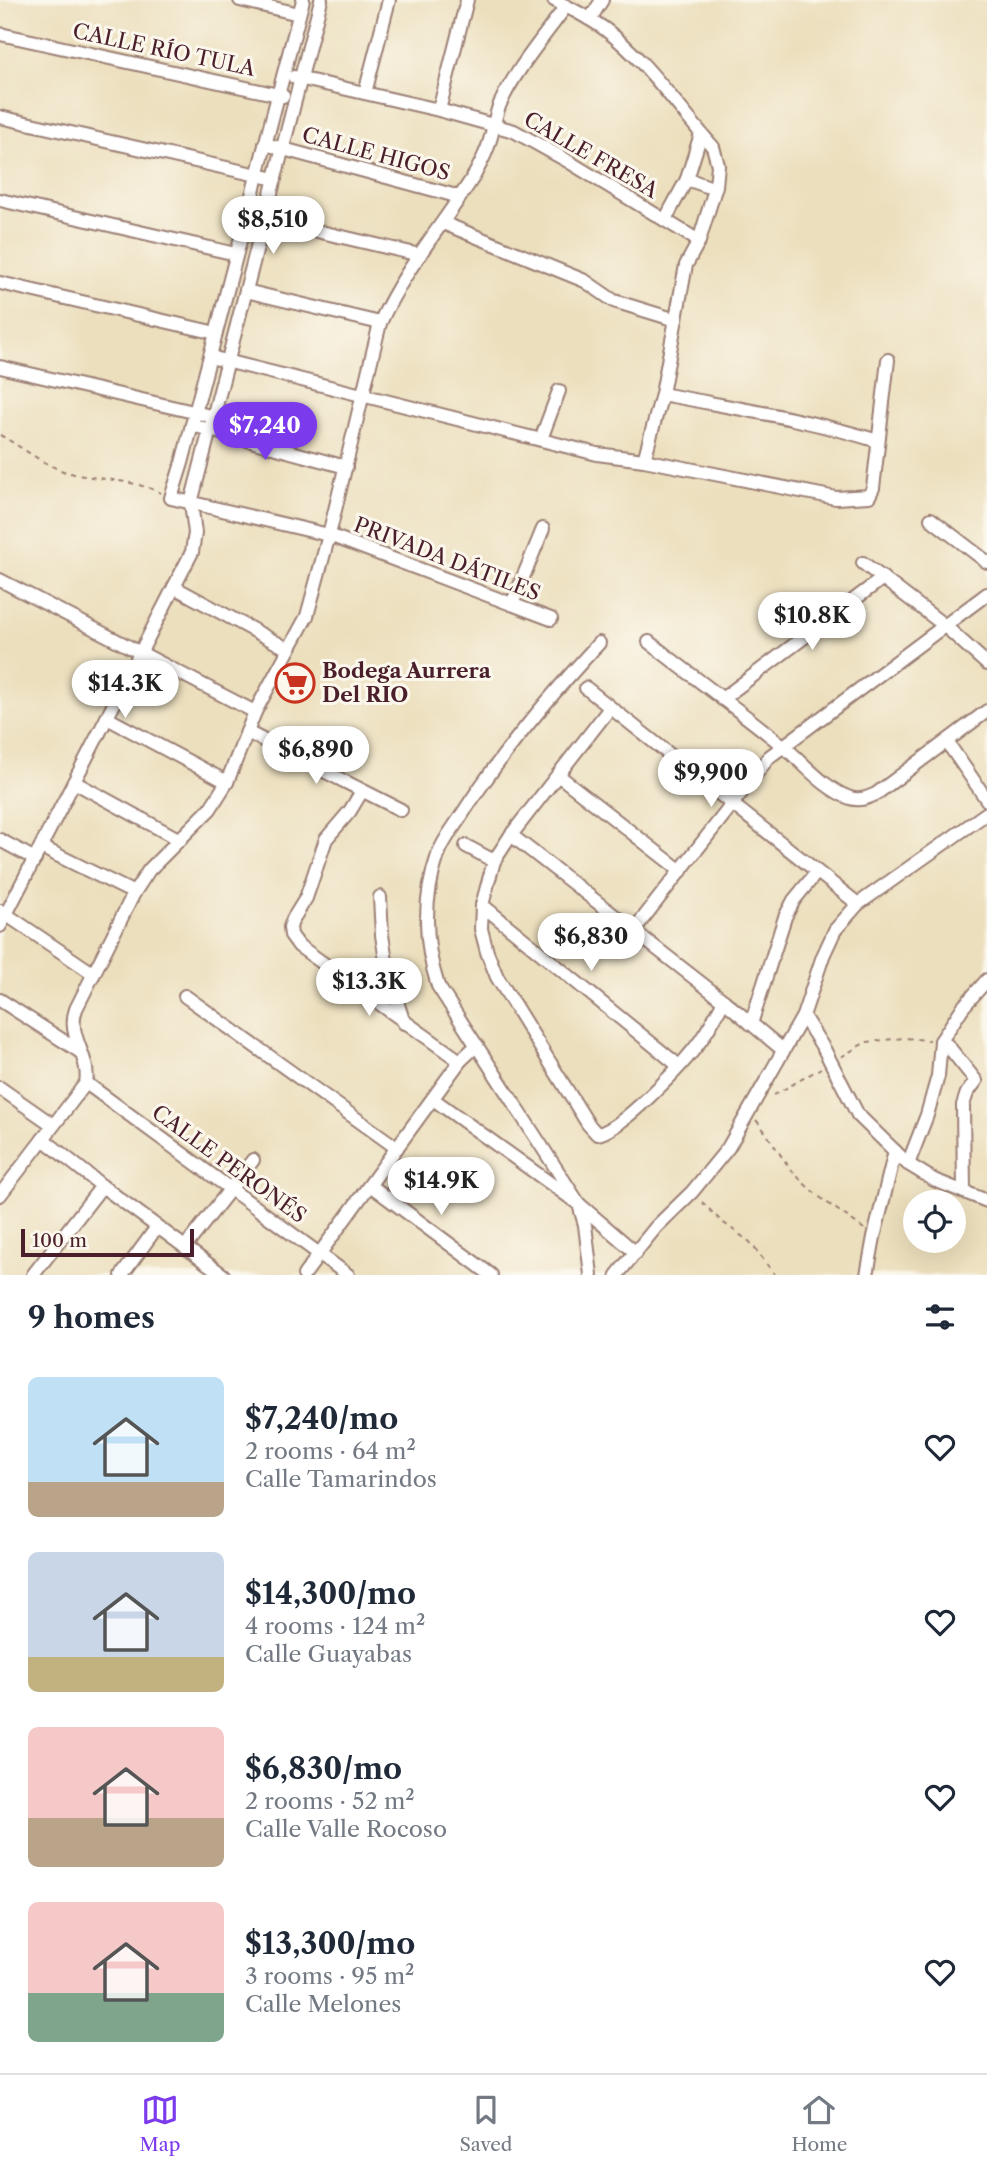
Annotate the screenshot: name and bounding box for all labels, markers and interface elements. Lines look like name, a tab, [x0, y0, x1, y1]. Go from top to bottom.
street label: CALLE RÍO TULA	[70, 18, 258, 81]
street label: CALLE FRESA	[520, 106, 663, 203]
street label: CALLE HIGOS	[299, 122, 453, 185]
pin: $8,510	[216, 196, 330, 256]
text: $8,510	[238, 205, 308, 233]
pin: $7,240	[208, 402, 322, 462]
text: $7,240	[229, 411, 301, 439]
street label: PRIVADA DÁTILES	[350, 511, 544, 606]
pin: $10.8K	[755, 592, 869, 652]
text: $10.8K	[774, 601, 850, 629]
place label: Bodega Aurrera Del RIO	[322, 658, 492, 707]
pin: $14.3K	[68, 660, 182, 720]
supermarket icon: Bodega Aurrera Del RIO	[274, 662, 316, 704]
text: $14.3K	[88, 669, 162, 697]
pin: $6,890	[259, 726, 373, 786]
text: $6,890	[278, 735, 354, 763]
pin: $9,900	[654, 750, 768, 809]
text: $9,900	[674, 758, 748, 786]
pin: $6,830	[534, 914, 648, 973]
text: $6,830	[554, 922, 628, 950]
pin: $13.3K	[312, 958, 426, 1018]
text: $13.3K	[332, 967, 406, 995]
street label: CALLE PERONÉS	[147, 1099, 311, 1228]
pin: $14.9K	[384, 1158, 498, 1217]
text: $14.9K	[404, 1166, 478, 1194]
map controls	[903, 1190, 966, 1253]
button: locate	[903, 1190, 966, 1253]
scale bar	[21, 1226, 194, 1258]
text: 100 m	[32, 1229, 87, 1252]
icon: filters	[921, 1298, 959, 1336]
text: 9 homes	[28, 1299, 155, 1336]
text: $7,240/mo	[245, 1400, 398, 1437]
icon: home	[84, 1405, 168, 1489]
icon: heart	[921, 1428, 959, 1466]
text: 2 rooms · 64 m²	[245, 1437, 416, 1465]
text: Calle Tamarindos	[245, 1465, 437, 1493]
text: $14,300/mo	[245, 1575, 416, 1612]
icon: home	[84, 1580, 168, 1664]
icon: heart	[921, 1603, 959, 1641]
text: 4 rooms · 124 m²	[245, 1612, 425, 1640]
text: Calle Guayabas	[245, 1640, 412, 1668]
text: $6,830/mo	[245, 1750, 402, 1787]
icon: home	[84, 1755, 168, 1839]
icon: heart	[921, 1778, 959, 1816]
text: 2 rooms · 52 m²	[245, 1787, 415, 1815]
text: Calle Valle Rocoso	[245, 1815, 447, 1843]
text: $13,300/mo	[245, 1925, 415, 1962]
icon: home	[84, 1930, 168, 2014]
icon: heart	[921, 1953, 959, 1991]
text: 3 rooms · 95 m²	[245, 1962, 414, 1990]
text: Calle Melones	[245, 1990, 401, 2018]
tab: Map	[140, 2091, 180, 2156]
tab: Saved	[460, 2091, 512, 2156]
tab: Home	[792, 2091, 847, 2156]

